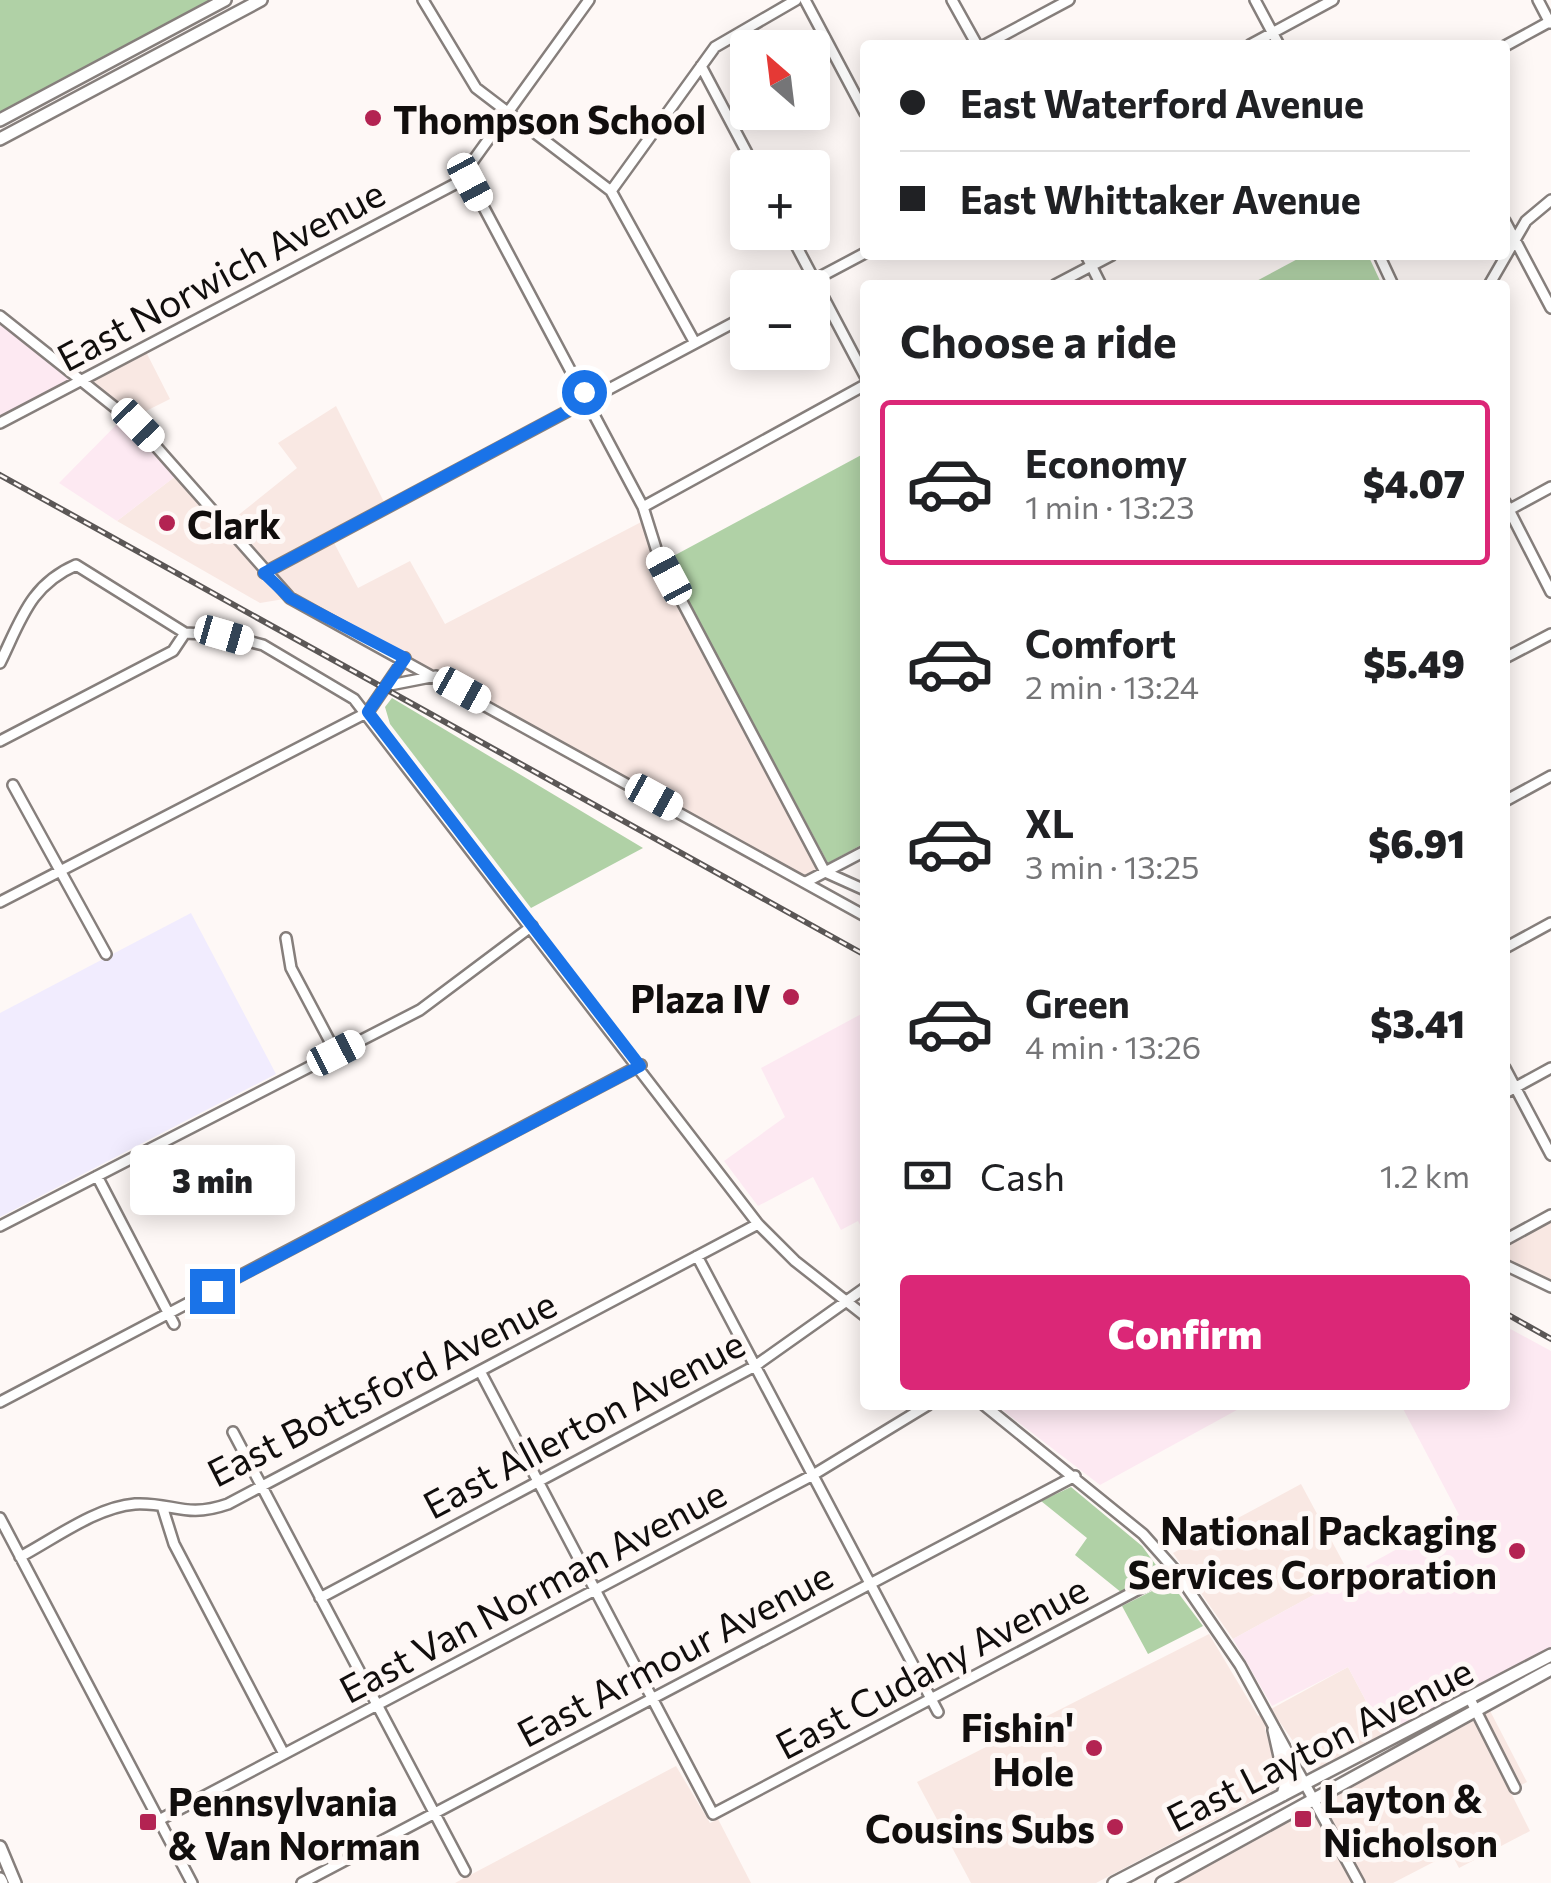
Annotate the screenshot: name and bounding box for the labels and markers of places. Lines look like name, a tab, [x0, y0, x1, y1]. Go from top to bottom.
place label: Thompson School	[393, 95, 706, 142]
marker: Thompson School	[362, 107, 384, 129]
place label: Clark	[187, 500, 281, 547]
marker: Clark	[156, 512, 178, 534]
place label: Plaza IV	[630, 974, 771, 1021]
marker: Plaza IV	[780, 986, 802, 1008]
place label: National Packaging Services Corporation	[1128, 1506, 1497, 1597]
marker: National Packaging Services Corporation	[1506, 1540, 1528, 1562]
place label: Fishin' Hole	[961, 1703, 1074, 1794]
marker: Fishin' Hole	[1083, 1737, 1105, 1759]
place label: Layton & Nicholson	[1323, 1774, 1498, 1865]
place label: Pennsylvania & Van Norman	[168, 1777, 420, 1868]
place label: Cousins Subs	[865, 1804, 1095, 1851]
marker: Layton & Nicholson	[1292, 1808, 1314, 1830]
marker: Pennsylvania & Van Norman	[137, 1811, 159, 1833]
marker: Cousins Subs	[1104, 1816, 1126, 1838]

